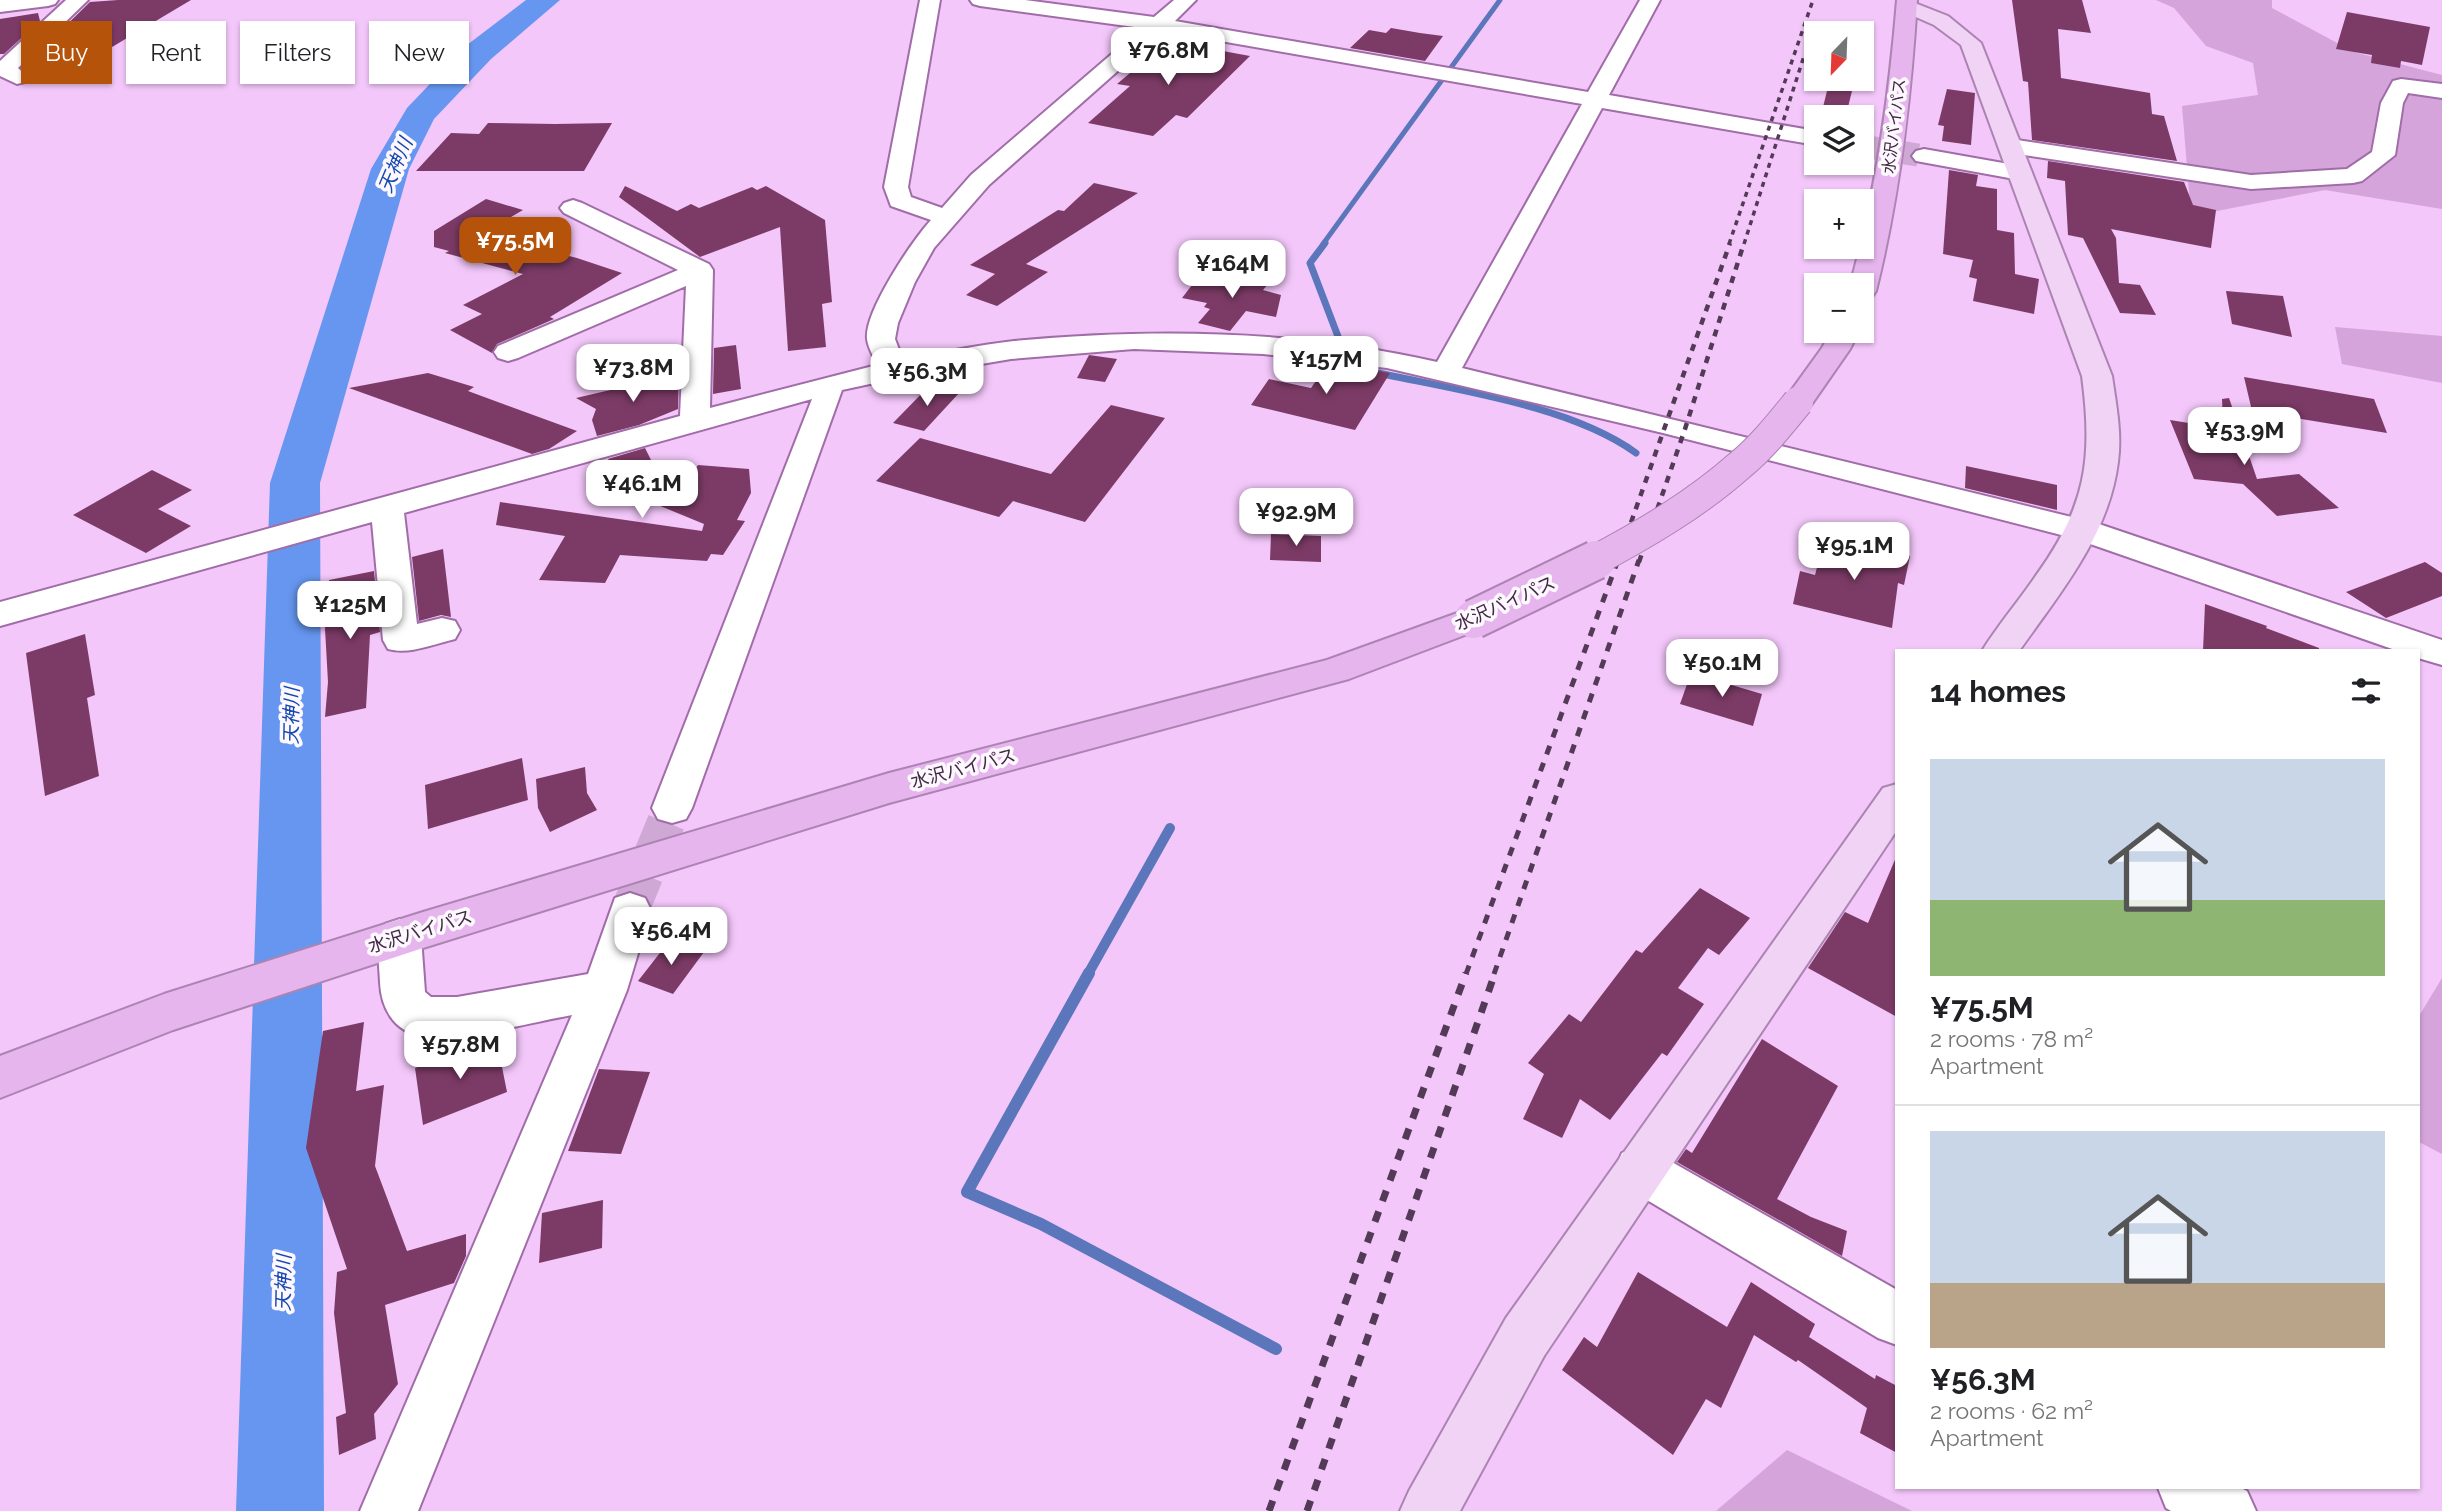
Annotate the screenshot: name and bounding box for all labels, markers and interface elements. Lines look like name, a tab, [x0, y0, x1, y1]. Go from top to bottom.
chip: Buy	[21, 21, 112, 84]
chip: Rent	[126, 21, 226, 84]
chip: Filters	[240, 21, 355, 84]
chip: New	[369, 21, 469, 84]
north arrow	[1804, 21, 1874, 91]
map controls	[1804, 21, 1874, 343]
pin: ¥76.8M	[1111, 28, 1225, 87]
text: ¥76.8M	[1127, 36, 1209, 63]
street label: 水沢バイパス	[1879, 77, 1909, 175]
button: layers	[1804, 105, 1874, 175]
water label: 天神川	[374, 133, 417, 196]
button: +	[1804, 189, 1874, 259]
pin: ¥75.5M	[458, 218, 572, 277]
text: ¥75.5M	[475, 226, 555, 253]
pin: ¥164M	[1183, 240, 1281, 300]
text: ¥164M	[1195, 249, 1269, 276]
button: −	[1804, 273, 1874, 343]
pin: ¥157M	[1277, 336, 1375, 396]
pin: ¥73.8M	[576, 344, 690, 404]
text: ¥157M	[1289, 345, 1363, 372]
pin: ¥56.3M	[870, 348, 984, 408]
text: ¥73.8M	[592, 353, 674, 380]
text: ¥56.3M	[887, 357, 967, 384]
pin: ¥53.9M	[2187, 407, 2301, 467]
text: ¥53.9M	[2204, 416, 2284, 443]
pin: ¥46.1M	[585, 461, 699, 520]
text: ¥46.1M	[602, 469, 682, 496]
pin: ¥92.9M	[1239, 489, 1353, 548]
text: ¥92.9M	[1255, 497, 1337, 524]
pin: ¥95.1M	[1797, 522, 1911, 582]
text: ¥95.1M	[1814, 531, 1894, 558]
street label: 水沢バイパス	[1452, 572, 1558, 634]
pin: ¥125M	[301, 582, 399, 641]
text: ¥125M	[313, 590, 387, 617]
pin: ¥50.1M	[1665, 640, 1779, 699]
text: ¥50.1M	[1682, 648, 1762, 675]
icon: filters	[2347, 672, 2385, 710]
text: 14 homes	[1930, 674, 2066, 709]
water label: 天神川	[280, 685, 303, 745]
street label: 水沢バイパス	[908, 744, 1018, 792]
icon: home	[2095, 804, 2221, 930]
street label: 水沢バイパス	[365, 905, 475, 957]
pin: ¥56.4M	[614, 908, 728, 967]
text: ¥56.4M	[630, 916, 712, 943]
text: ¥75.5M	[1930, 990, 2034, 1025]
pin: ¥57.8M	[403, 1021, 517, 1081]
text: 2 rooms · 78 m²	[1930, 1025, 2093, 1052]
text: ¥57.8M	[420, 1030, 500, 1057]
text: Apartment	[1930, 1052, 2044, 1079]
icon: home	[2095, 1176, 2221, 1302]
water label: 天神川	[272, 1252, 295, 1312]
text: ¥56.3M	[1930, 1362, 2036, 1397]
text: 2 rooms · 62 m²	[1930, 1397, 2093, 1424]
text: Apartment	[1930, 1424, 2044, 1451]

